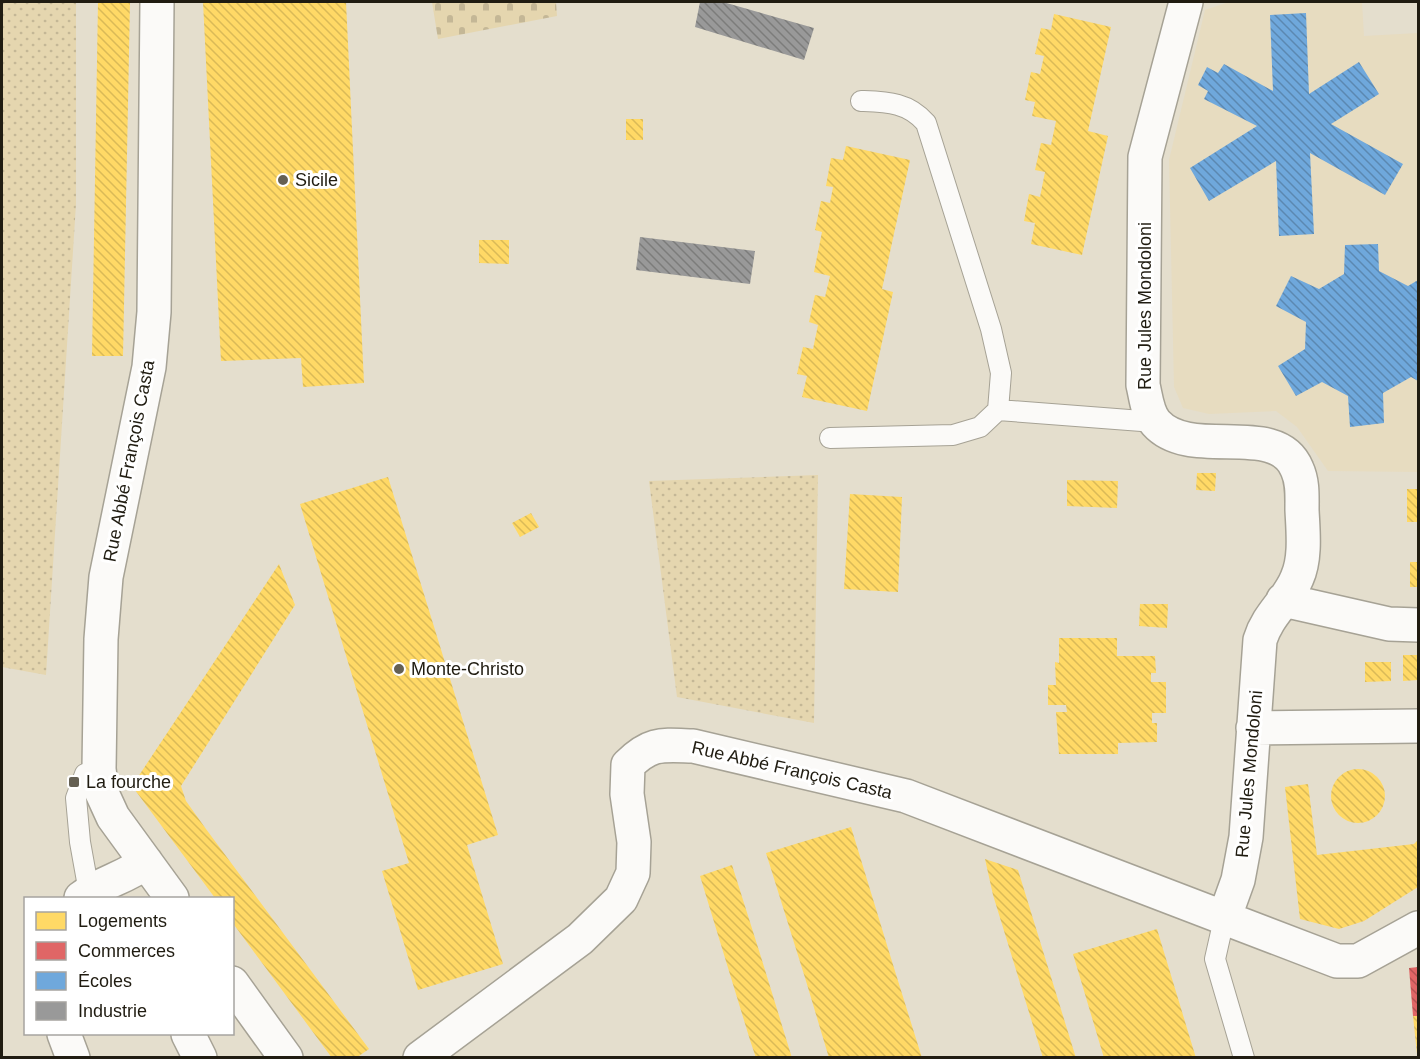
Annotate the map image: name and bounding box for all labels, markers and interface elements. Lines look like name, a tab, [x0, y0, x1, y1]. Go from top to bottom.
place label: Sicile	[295, 170, 338, 190]
marker: Sicile	[276, 173, 290, 187]
street label: Rue Jules Mondoloni	[1135, 222, 1155, 390]
street label: Rue Abbé François Casta	[100, 357, 159, 564]
place label: Monte-Christo	[411, 659, 524, 679]
marker: Monte-Christo	[392, 662, 406, 676]
street label: Rue Jules Mondoloni	[1232, 689, 1266, 859]
street label: Rue Abbé François Casta	[690, 737, 895, 803]
place label: La fourche	[86, 772, 171, 792]
marker: La fourche	[67, 775, 81, 789]
legend	[24, 897, 234, 1035]
text: Logements	[78, 911, 167, 931]
text: Commerces	[78, 941, 175, 961]
text: Écoles	[78, 971, 132, 991]
text: Industrie	[78, 1001, 147, 1021]

